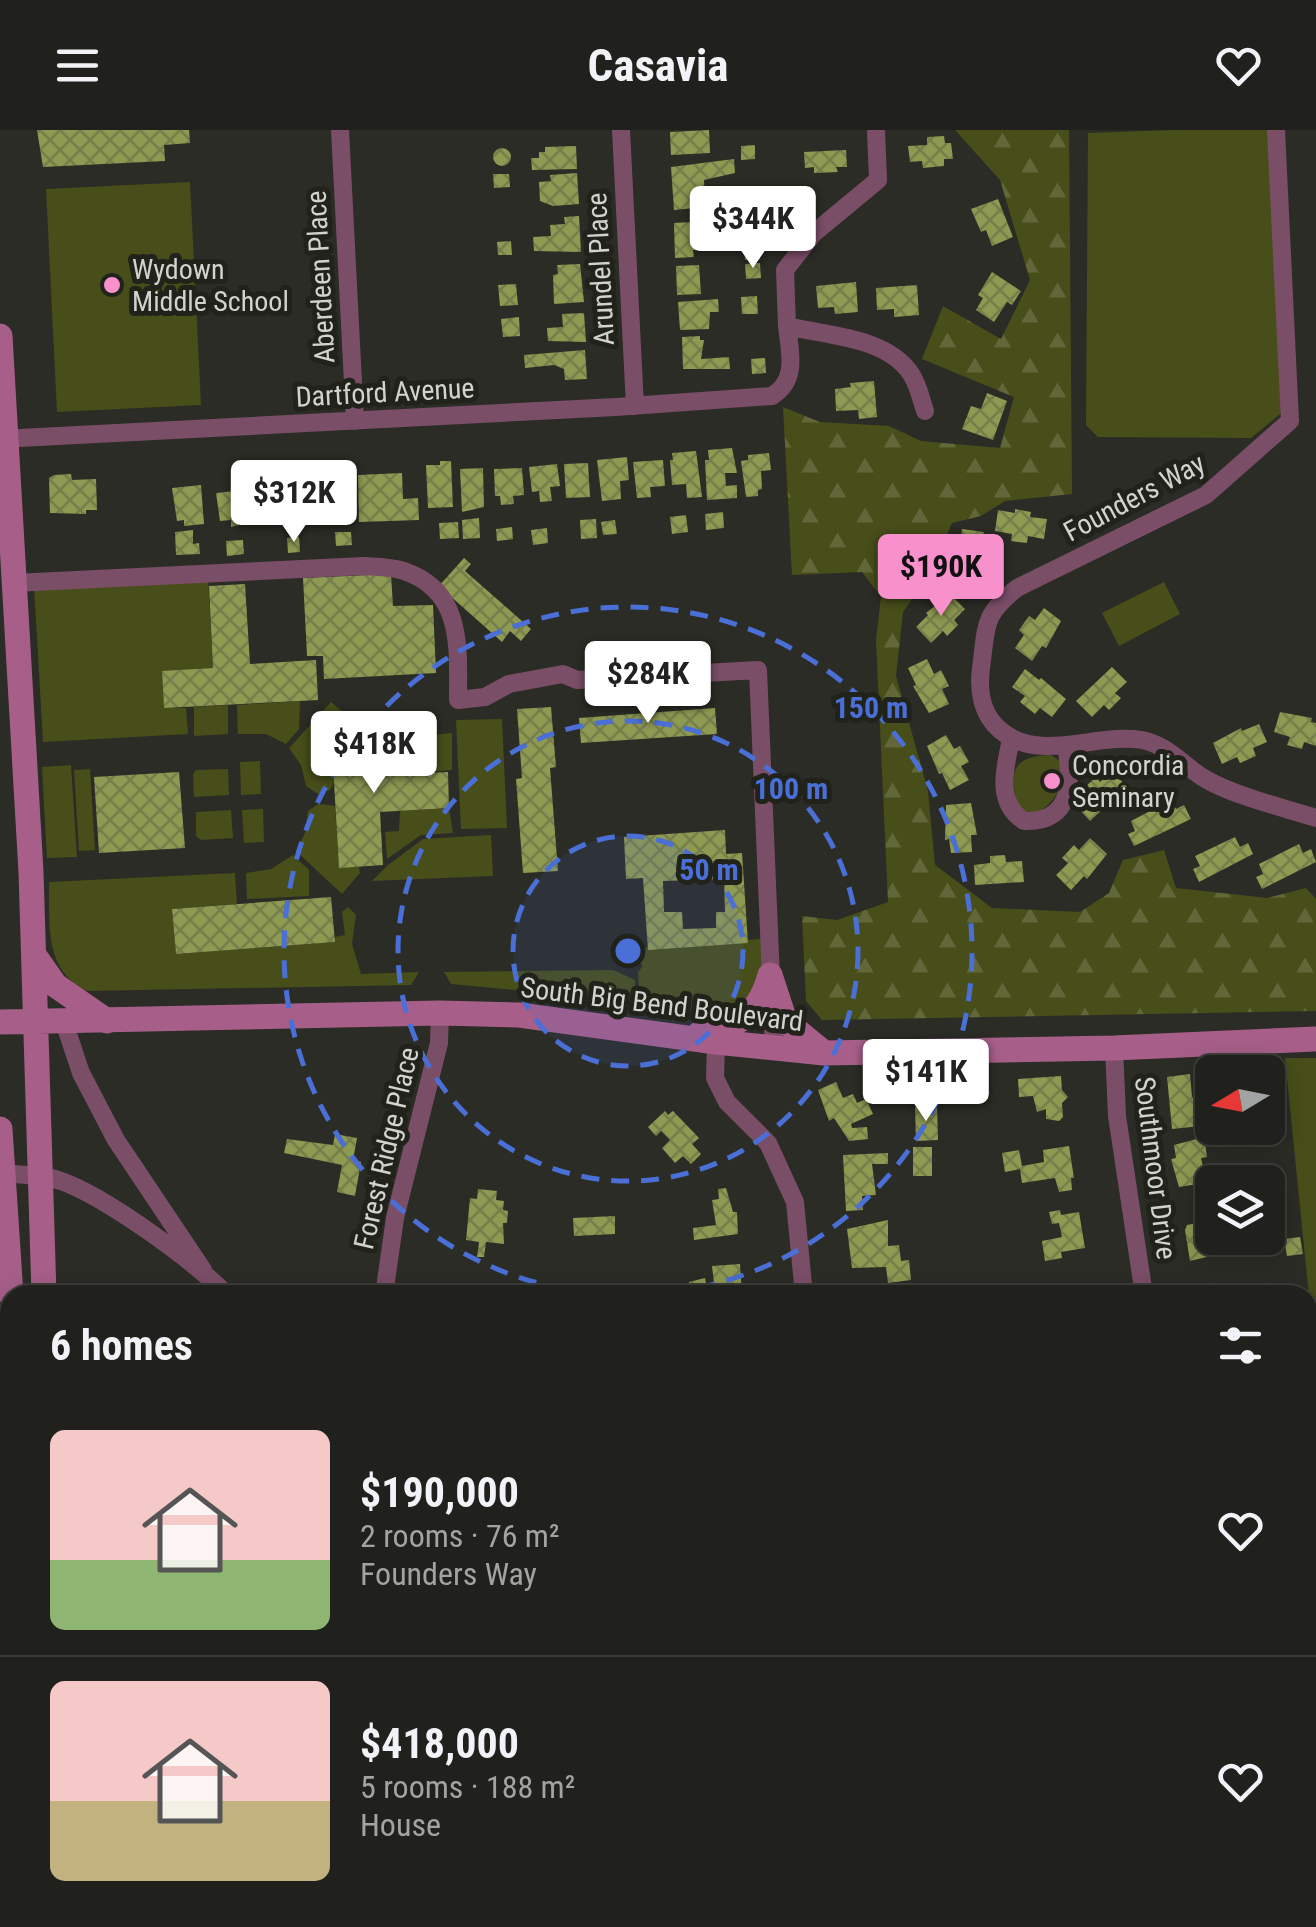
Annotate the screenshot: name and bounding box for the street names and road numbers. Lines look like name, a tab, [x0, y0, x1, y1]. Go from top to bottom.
street label: Aberdeen Place	[299, 190, 342, 364]
street label: Arundel Place	[580, 192, 621, 346]
street label: Dartford Avenue	[295, 371, 475, 414]
street label: Founders Way	[1058, 446, 1211, 548]
street label: South Big Bend Boulevard	[519, 971, 805, 1038]
street label: Forest Ridge Place	[347, 1044, 426, 1252]
street label: Southmoor Drive	[1128, 1075, 1183, 1261]

